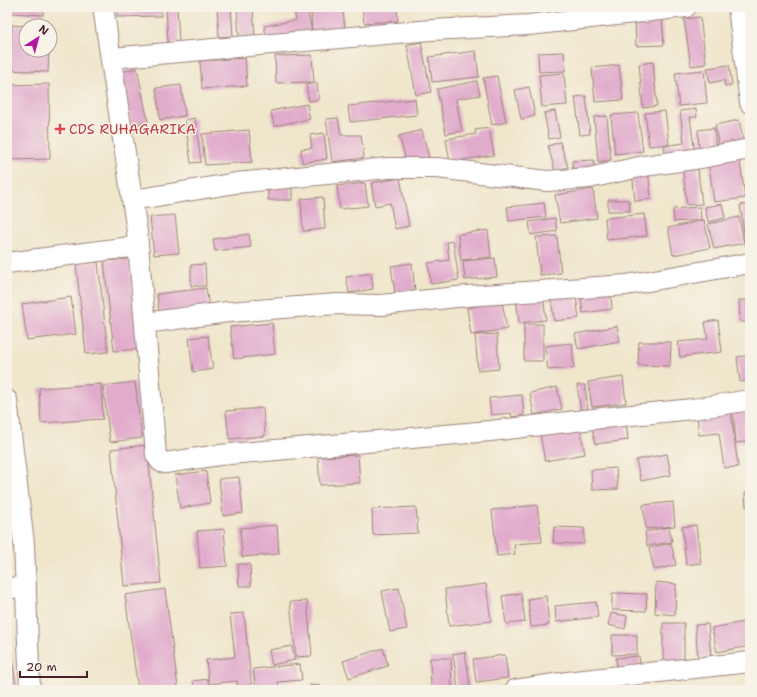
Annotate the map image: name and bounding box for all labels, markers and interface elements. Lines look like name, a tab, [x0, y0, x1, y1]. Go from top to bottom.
north arrow	[18, 18, 58, 58]
text: N	[36, 22, 52, 39]
place label: CDS RUHAGARIKA	[69, 120, 196, 138]
marker: CDS RUHAGARIKA	[54, 123, 66, 135]
scale bar	[20, 653, 87, 679]
text: 20 m	[26, 659, 57, 675]

